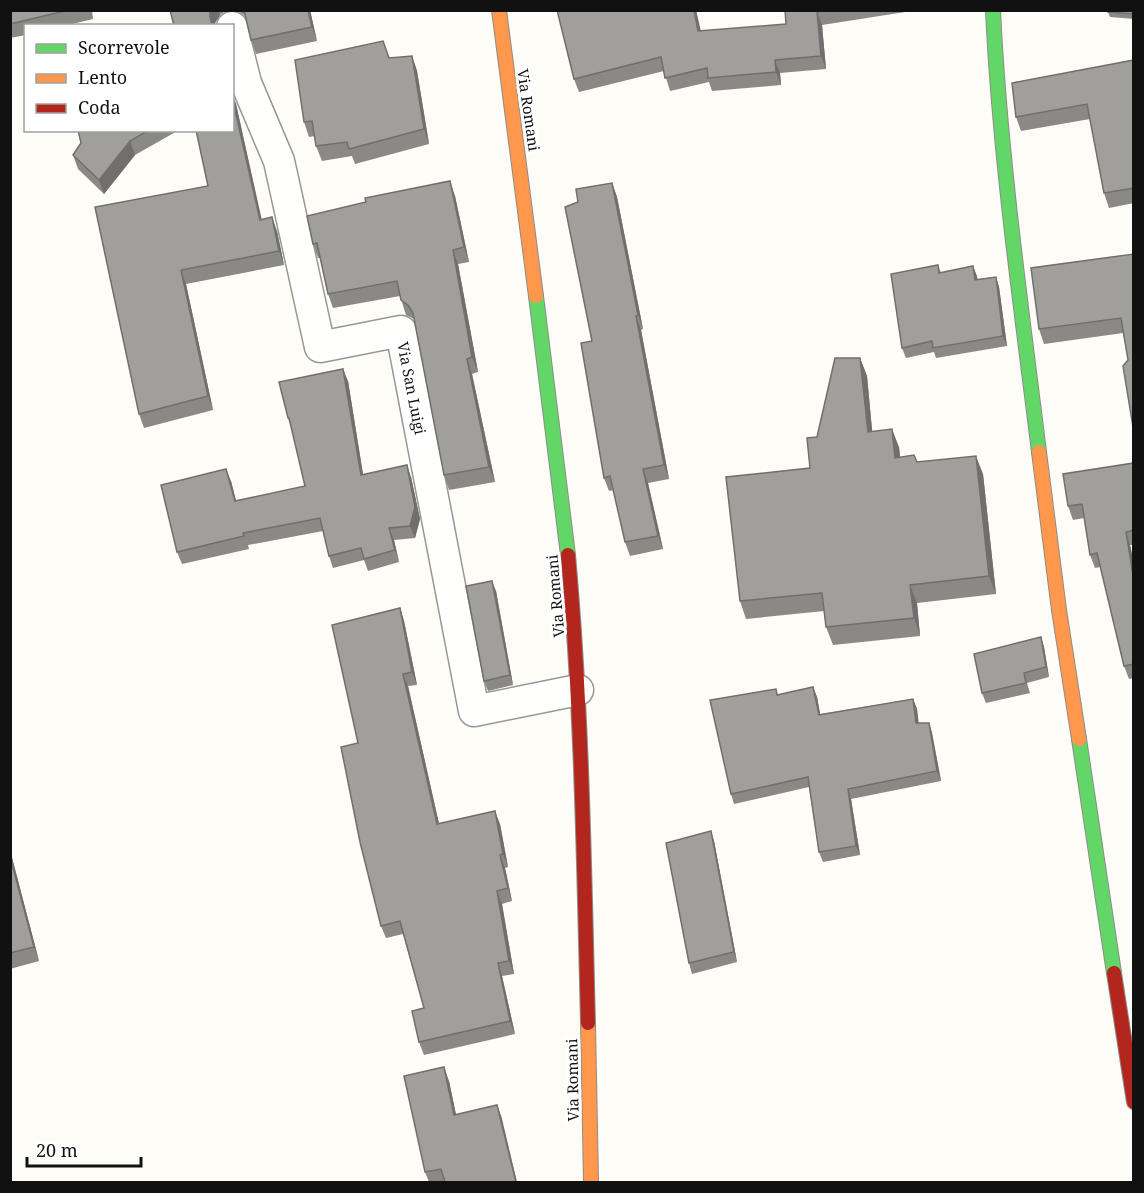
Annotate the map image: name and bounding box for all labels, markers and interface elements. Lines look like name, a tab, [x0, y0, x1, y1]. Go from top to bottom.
legend	[24, 24, 234, 132]
text: Scorrevole	[78, 35, 170, 59]
text: Lento	[78, 65, 127, 89]
street label: Via Romani	[513, 68, 545, 153]
text: Coda	[78, 95, 121, 119]
street label: Via San Luigi	[393, 340, 431, 436]
street label: Via Romani	[541, 554, 569, 638]
street label: Via Romani	[561, 1038, 583, 1122]
scale bar	[27, 1130, 141, 1168]
text: 20 m	[36, 1138, 78, 1162]

